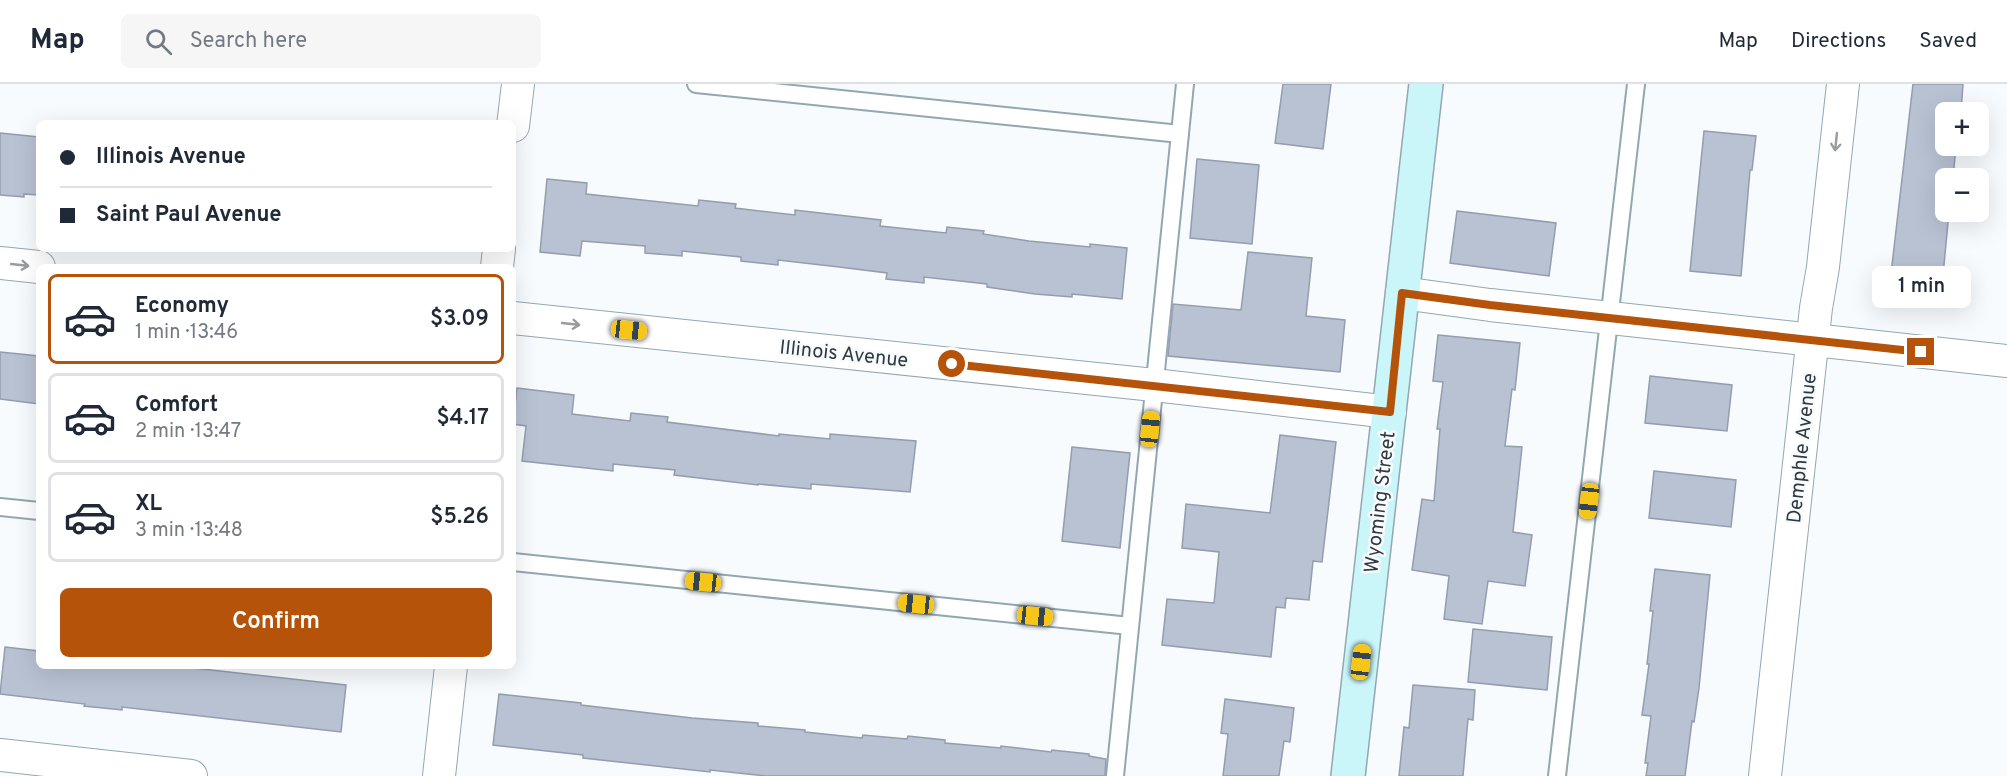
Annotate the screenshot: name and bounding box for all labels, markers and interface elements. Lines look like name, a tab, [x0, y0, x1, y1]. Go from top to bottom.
search box	[121, 14, 541, 68]
text: Map	[30, 23, 85, 59]
icon: search	[142, 25, 175, 58]
text: Search here	[190, 28, 307, 55]
text: Map	[1718, 28, 1758, 55]
text: Directions	[1791, 28, 1886, 55]
text: Saved	[1919, 28, 1977, 55]
map controls	[1935, 102, 1989, 222]
button: +	[1935, 102, 1989, 156]
one-way arrow	[1831, 132, 1842, 152]
text: Illinois Avenue	[96, 144, 246, 171]
button: −	[1935, 168, 1989, 222]
text: Saint Paul Avenue	[96, 202, 282, 229]
one-way arrow	[9, 260, 29, 271]
callout: 1 min	[1872, 265, 1970, 307]
text: 1 min	[1898, 274, 1945, 300]
icon: car	[63, 292, 117, 346]
text: Economy	[135, 293, 229, 320]
text: $3.09	[430, 306, 489, 333]
one-way arrow	[561, 319, 581, 330]
car	[610, 319, 648, 341]
text: 1 min · 13:46	[135, 320, 238, 346]
street label: Illinois Avenue	[778, 335, 909, 375]
route end	[1907, 338, 1934, 365]
route start	[938, 350, 965, 377]
street label: Demphle Avenue	[1782, 372, 1824, 525]
icon: car	[63, 391, 117, 445]
text: Comfort	[135, 392, 218, 419]
text: $4.17	[436, 405, 489, 432]
car	[1139, 410, 1161, 448]
text: 2 min · 13:47	[135, 419, 241, 445]
street label: Wyoming Street	[1359, 430, 1403, 575]
car	[1578, 482, 1600, 520]
icon: car	[63, 490, 117, 544]
text: XL	[135, 491, 162, 518]
text: $5.26	[430, 504, 489, 531]
text: 3 min · 13:48	[135, 518, 243, 544]
car	[684, 571, 722, 593]
button: Confirm	[60, 588, 492, 657]
car	[897, 593, 935, 615]
car	[1016, 605, 1054, 627]
car	[1350, 643, 1372, 681]

